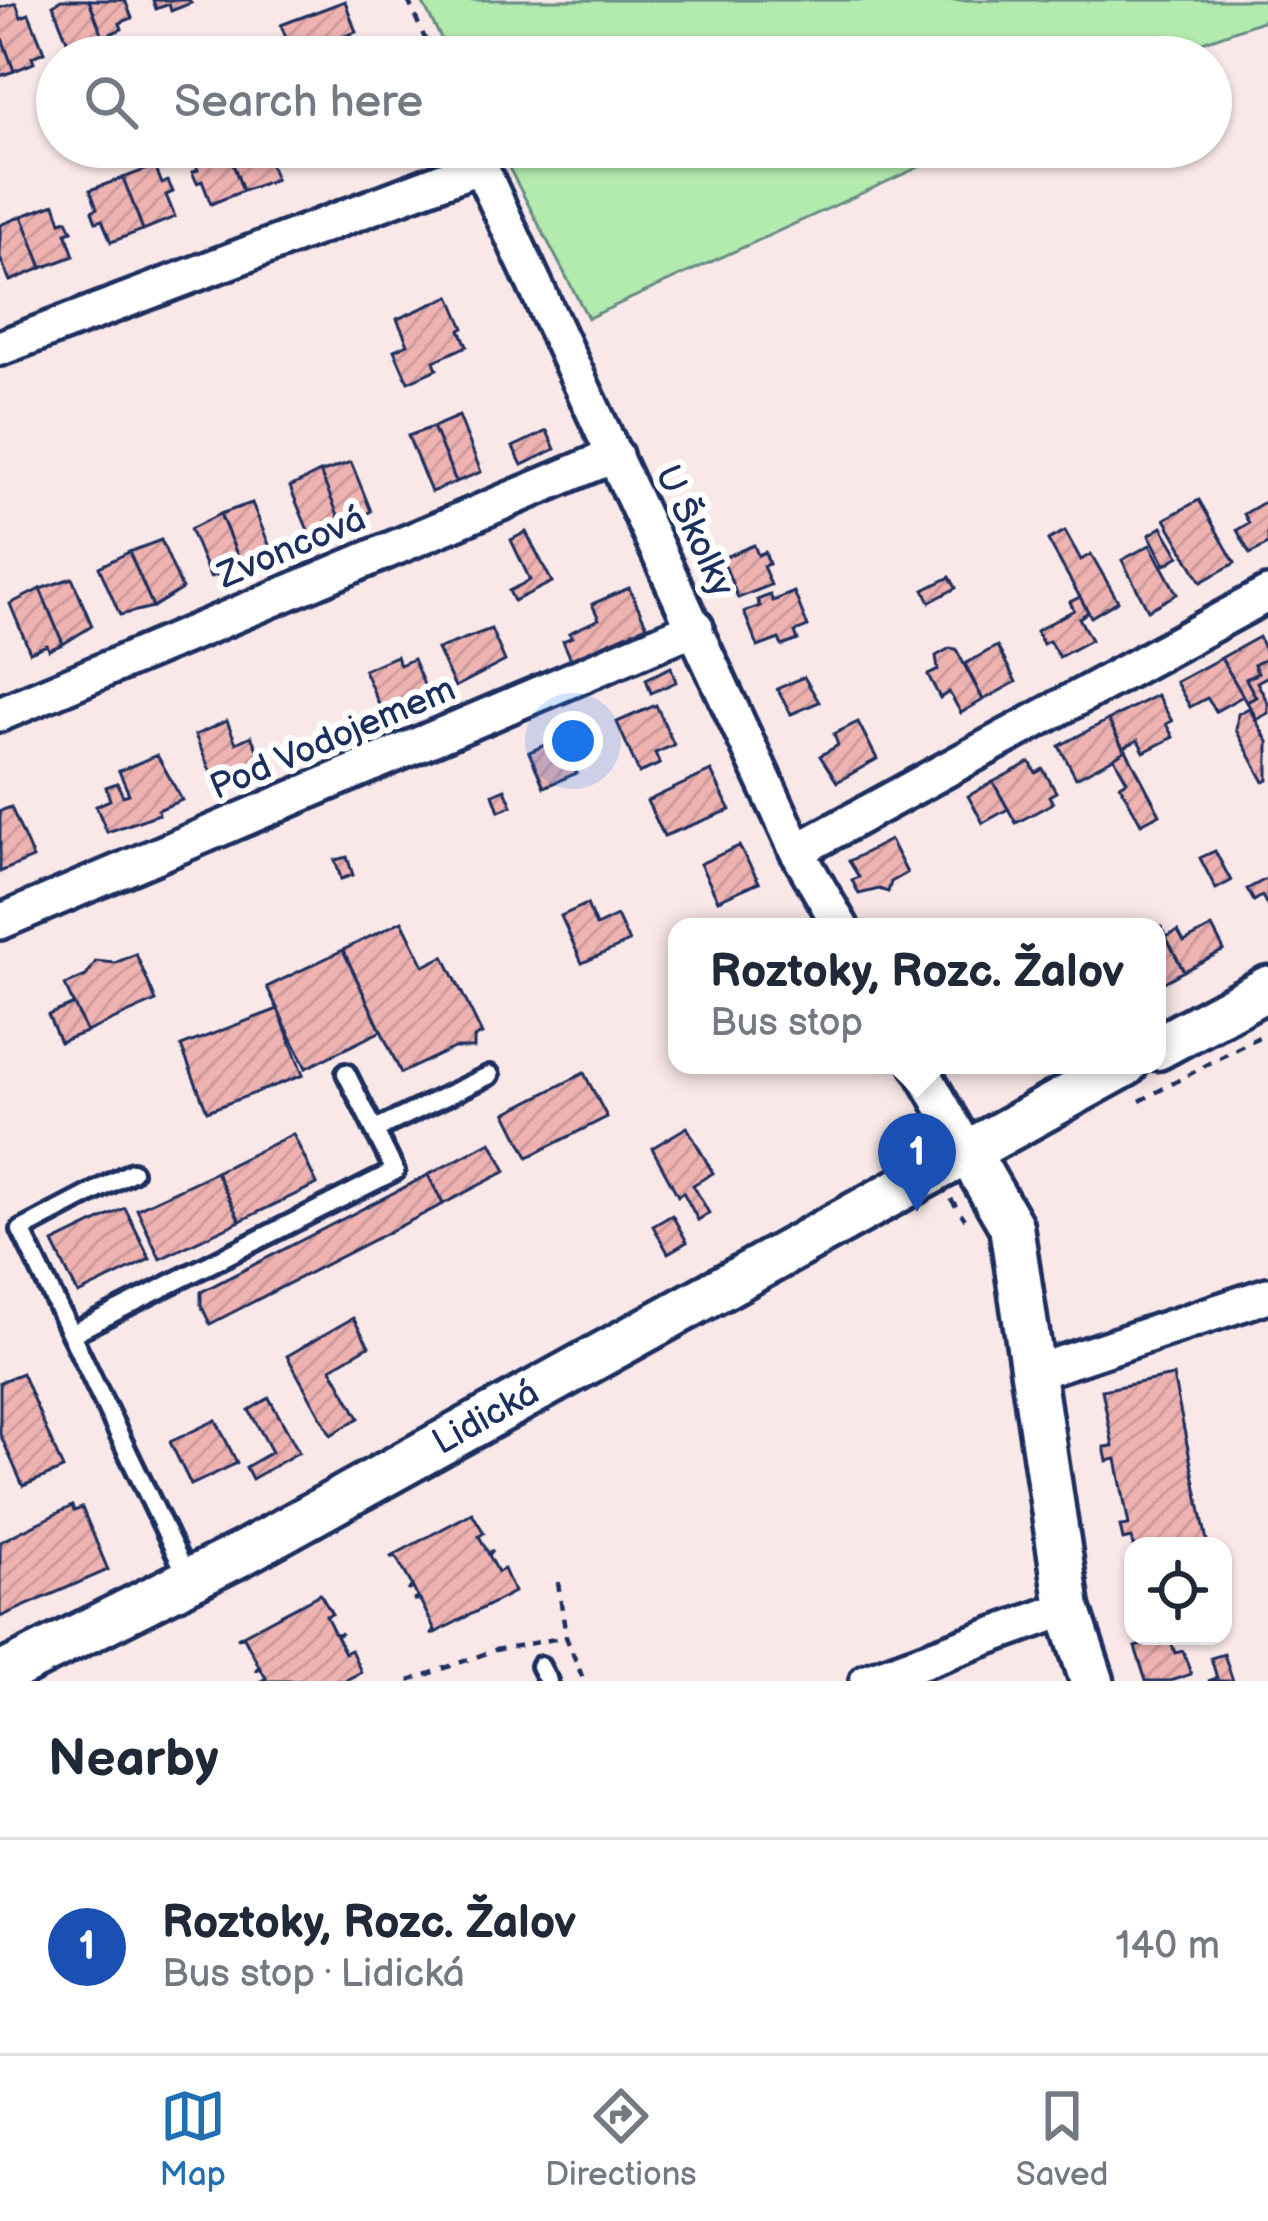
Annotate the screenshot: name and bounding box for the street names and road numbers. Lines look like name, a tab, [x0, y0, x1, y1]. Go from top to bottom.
street label: U Školky	[645, 458, 744, 604]
street label: Zvoncová	[211, 498, 372, 599]
street label: Pod Vodojemem	[204, 668, 462, 810]
street label: Lidická	[425, 1371, 547, 1465]

